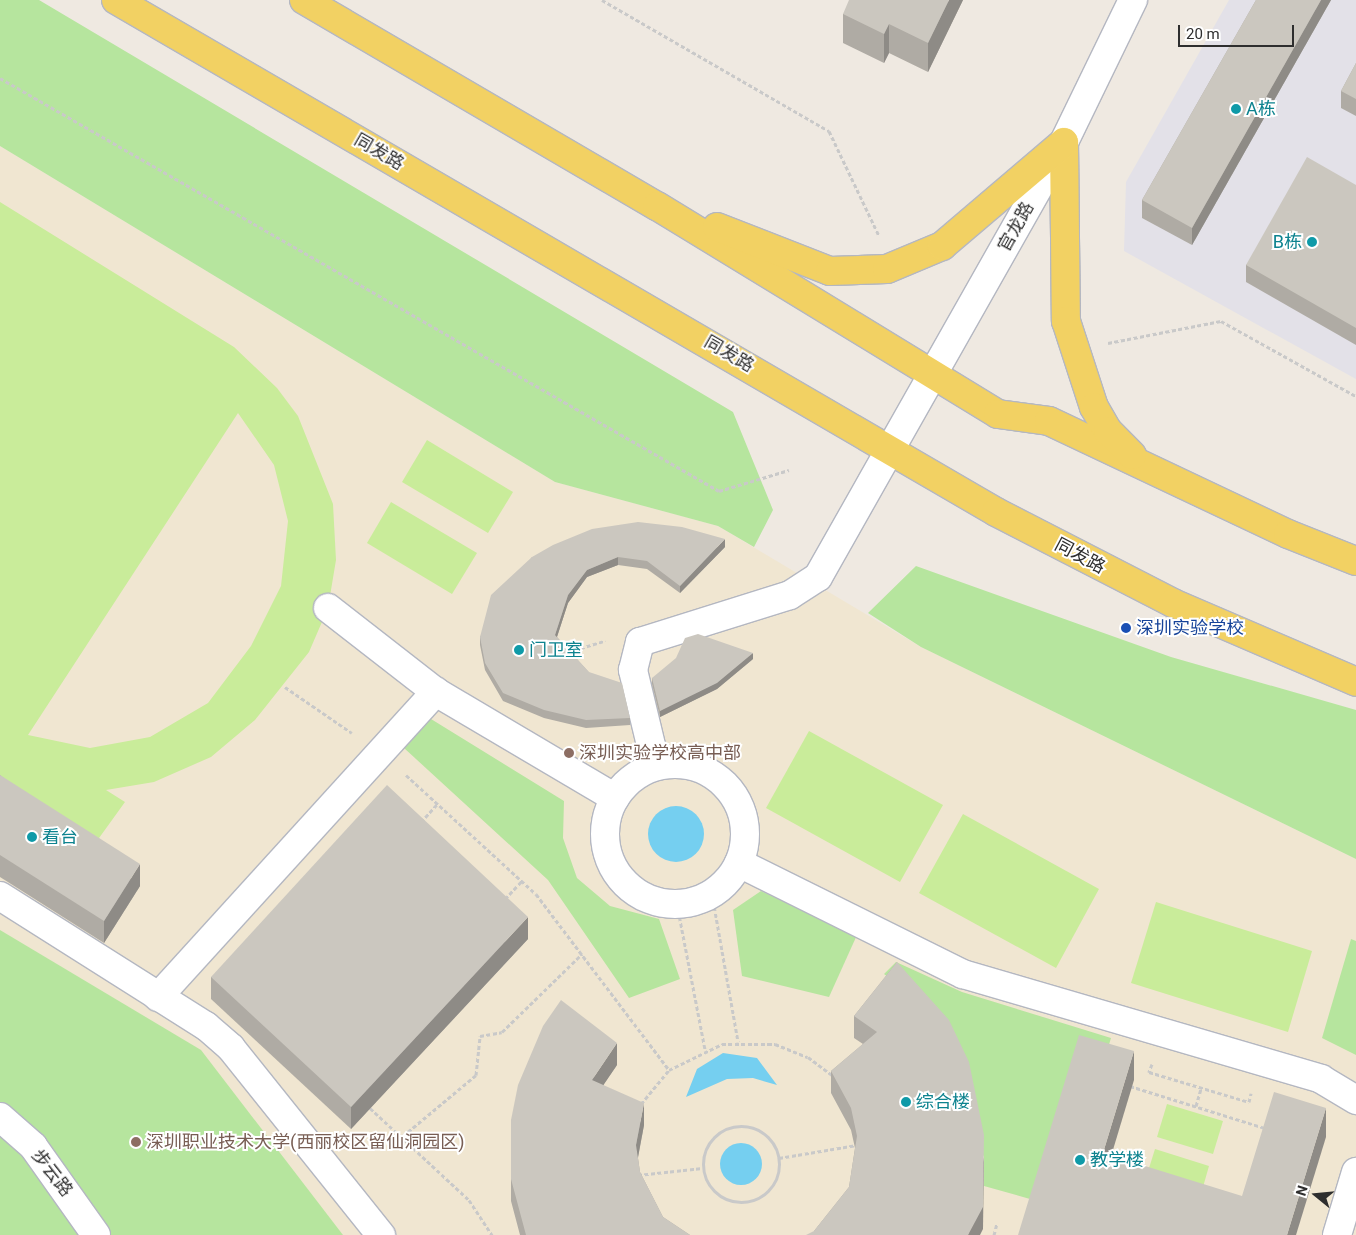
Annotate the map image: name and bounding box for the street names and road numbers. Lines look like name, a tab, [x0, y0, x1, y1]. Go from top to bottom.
street label: 同发路	[350, 129, 408, 175]
street label: 官龙路	[993, 198, 1039, 256]
street label: 同发路	[700, 331, 758, 377]
street label: 同发路	[1051, 534, 1109, 578]
street label: 步云路	[27, 1145, 77, 1201]

